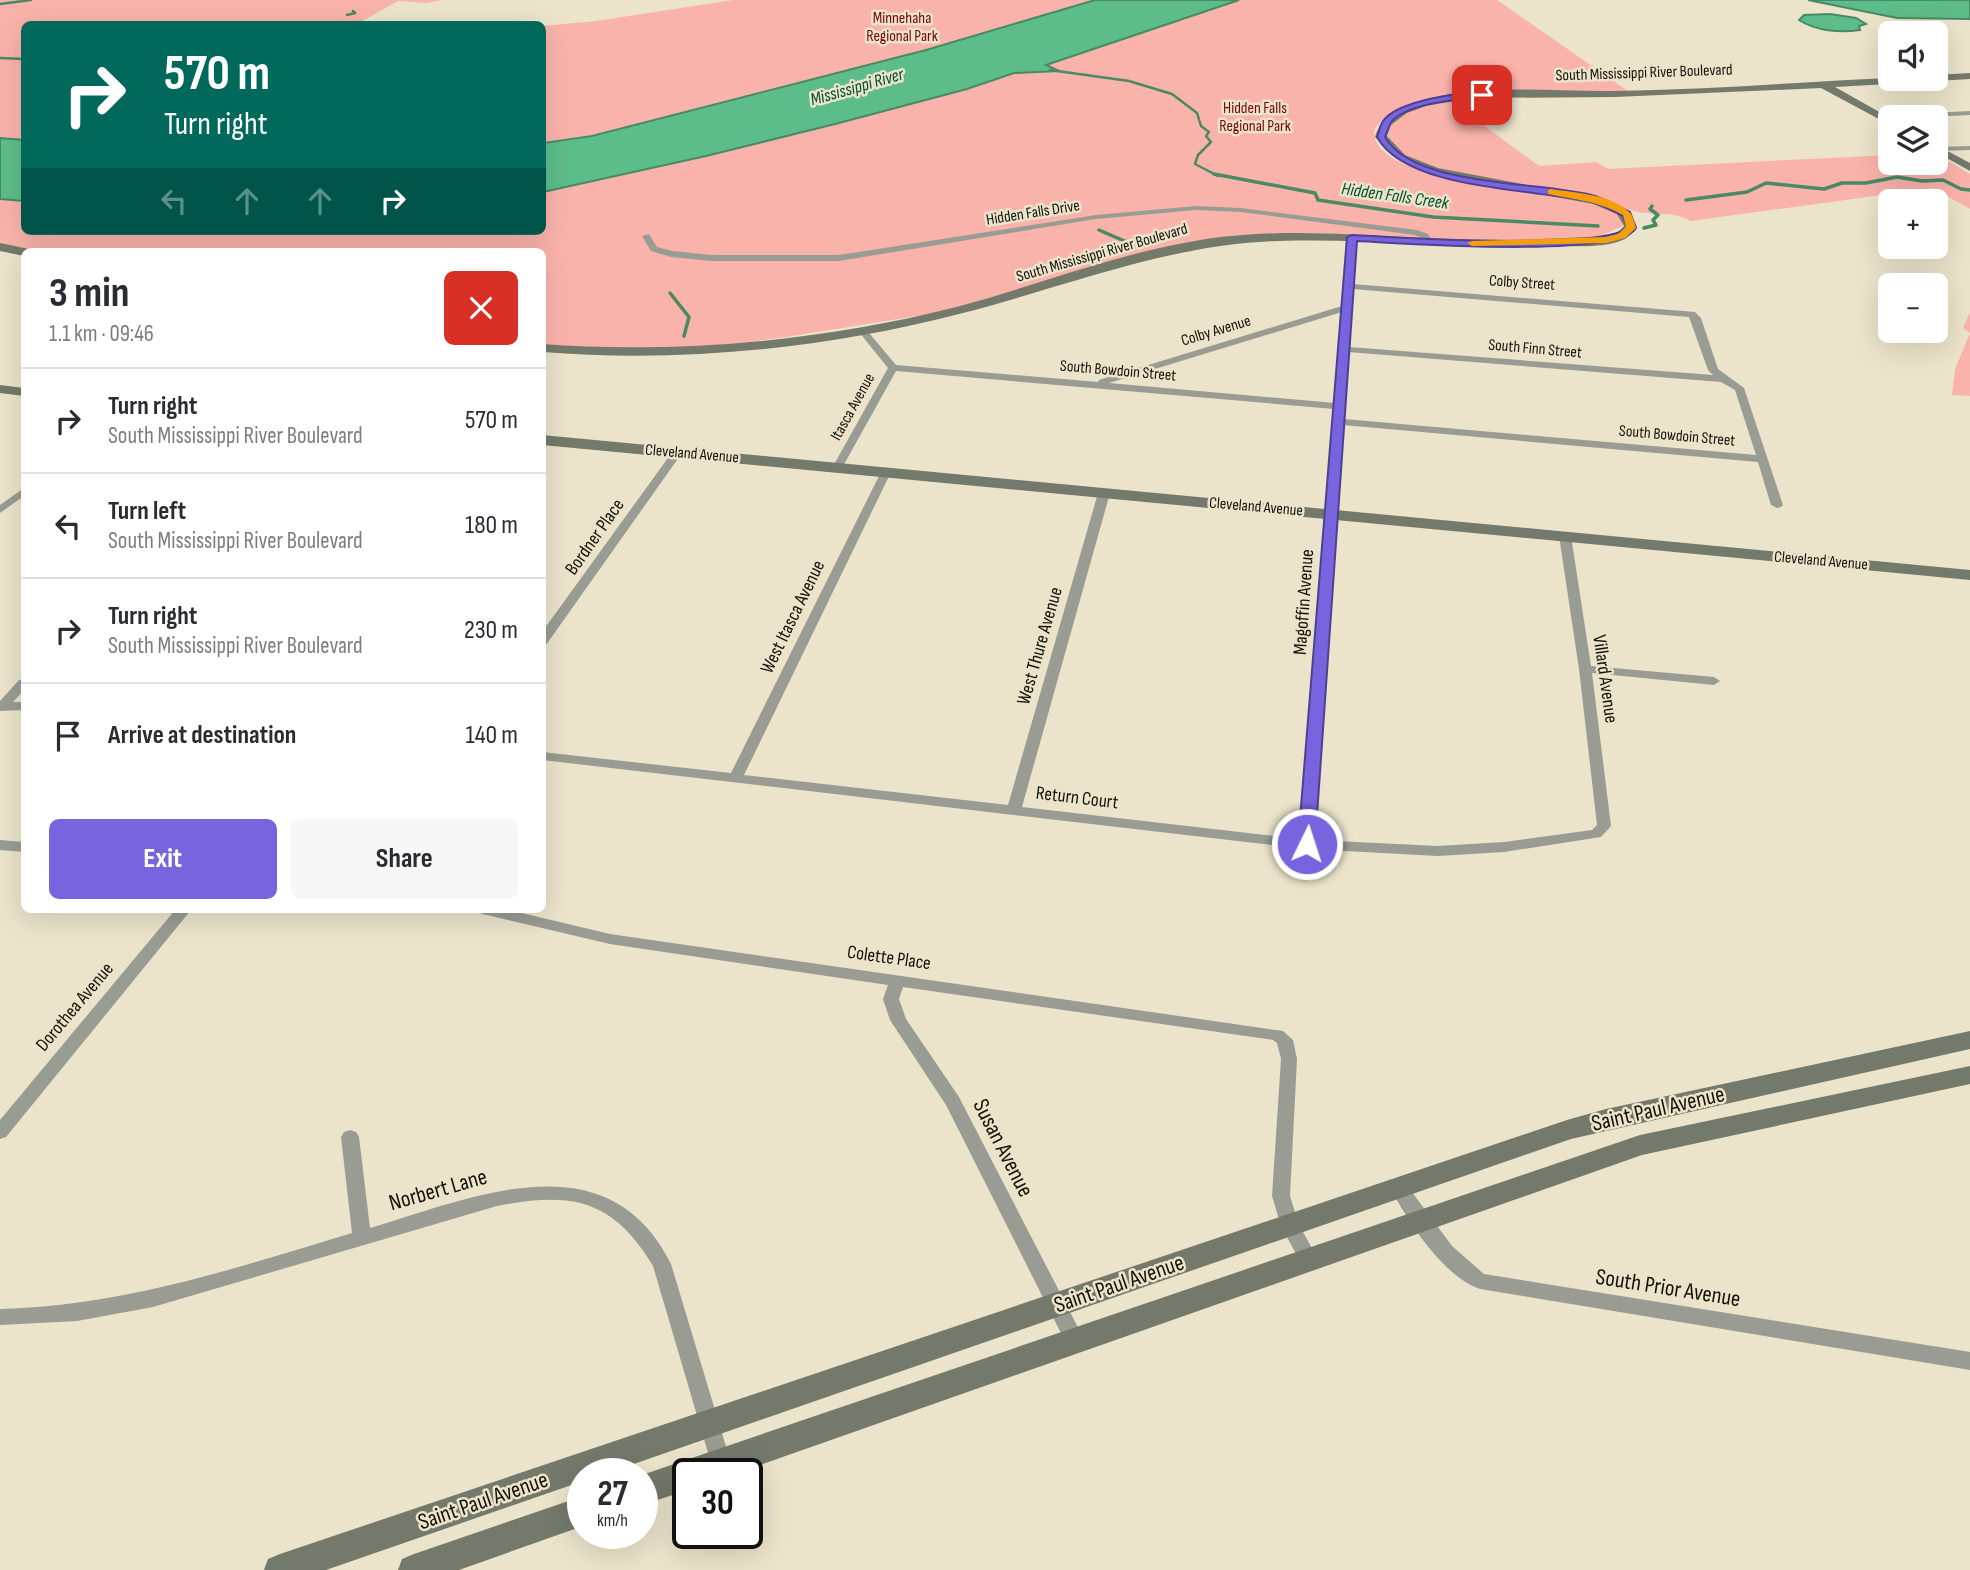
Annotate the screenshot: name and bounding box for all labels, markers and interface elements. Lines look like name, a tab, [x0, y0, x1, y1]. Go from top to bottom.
park label: Minnehaha Regional Park	[866, 9, 938, 46]
map controls	[1878, 21, 1948, 343]
button: sound	[1878, 21, 1948, 91]
text: 570 m	[164, 45, 270, 104]
icon: right	[49, 49, 140, 140]
street label: South Mississippi River Boulevard	[1555, 60, 1733, 86]
water label: Mississippi River	[808, 63, 907, 110]
pin	[1452, 65, 1512, 125]
icon: arrive	[1463, 76, 1501, 114]
park label: Hidden Falls Regional Park	[1219, 99, 1291, 136]
text: Turn right	[164, 105, 268, 144]
button: layers	[1878, 105, 1948, 175]
water label: Hidden Falls Creek	[1340, 178, 1451, 214]
icon: left	[155, 182, 193, 220]
icon: ahead	[228, 182, 266, 220]
icon: ahead	[301, 182, 339, 220]
icon: right	[374, 182, 412, 220]
button: +	[1878, 189, 1948, 259]
street label: Hidden Falls Drive	[985, 196, 1081, 230]
street label: South Mississippi River Boulevard	[1014, 219, 1190, 287]
text: 3 min	[49, 268, 129, 319]
button: close	[444, 271, 518, 345]
street label: Colby Street	[1488, 271, 1556, 295]
button: −	[1878, 273, 1948, 343]
street label: Colby Avenue	[1179, 311, 1253, 351]
text: 1.1 km · 09:46	[49, 320, 154, 348]
street label: South Finn Street	[1487, 335, 1583, 363]
street label: South Bowdoin Street	[1059, 356, 1177, 386]
street label: Itasca Avenue	[827, 370, 879, 444]
text: Turn right	[108, 391, 197, 422]
icon: right	[49, 402, 87, 440]
text: 570 m	[465, 405, 518, 436]
street label: South Bowdoin Street	[1618, 421, 1736, 451]
text: South Mississippi River Boulevard	[108, 422, 363, 450]
street label: Cleveland Avenue	[644, 440, 740, 468]
street label: Cleveland Avenue	[1208, 493, 1304, 521]
street label: Bordner Place	[560, 494, 630, 580]
text: Turn left	[108, 496, 186, 527]
icon: left	[49, 507, 87, 545]
text: 180 m	[465, 510, 518, 541]
text: South Mississippi River Boulevard	[108, 527, 363, 555]
street label: Cleveland Avenue	[1773, 547, 1869, 575]
street label: Magoffin Avenue	[1289, 548, 1319, 656]
street label: West Itasca Avenue	[756, 557, 830, 677]
street label: West Thure Avenue	[1012, 585, 1068, 707]
text: Turn right	[108, 601, 197, 632]
icon: right	[49, 612, 87, 650]
text: 230 m	[464, 615, 518, 646]
text: South Mississippi River Boulevard	[108, 632, 363, 660]
street label: Villard Avenue	[1587, 633, 1623, 725]
icon: arrive	[49, 717, 87, 755]
text: Arrive at destination	[108, 720, 296, 751]
text: 140 m	[466, 720, 518, 751]
street label: Return Court	[1034, 782, 1120, 814]
position arrow	[1270, 807, 1344, 881]
button: Exit	[49, 819, 277, 899]
button: Share	[291, 819, 518, 899]
street label: Colette Place	[846, 941, 932, 975]
street label: Dorothea Avenue	[31, 958, 119, 1056]
street label: Saint Paul Avenue	[1589, 1080, 1727, 1138]
street label: Susan Avenue	[966, 1094, 1040, 1202]
street label: Norbert Lane	[386, 1163, 490, 1217]
street label: Saint Paul Avenue	[1050, 1249, 1188, 1319]
street label: South Prior Avenue	[1594, 1263, 1742, 1313]
speed limit sign: 30	[672, 1458, 763, 1549]
street label: Saint Paul Avenue	[414, 1466, 552, 1536]
text: 27	[597, 1473, 628, 1516]
text: km/h	[597, 1510, 628, 1531]

